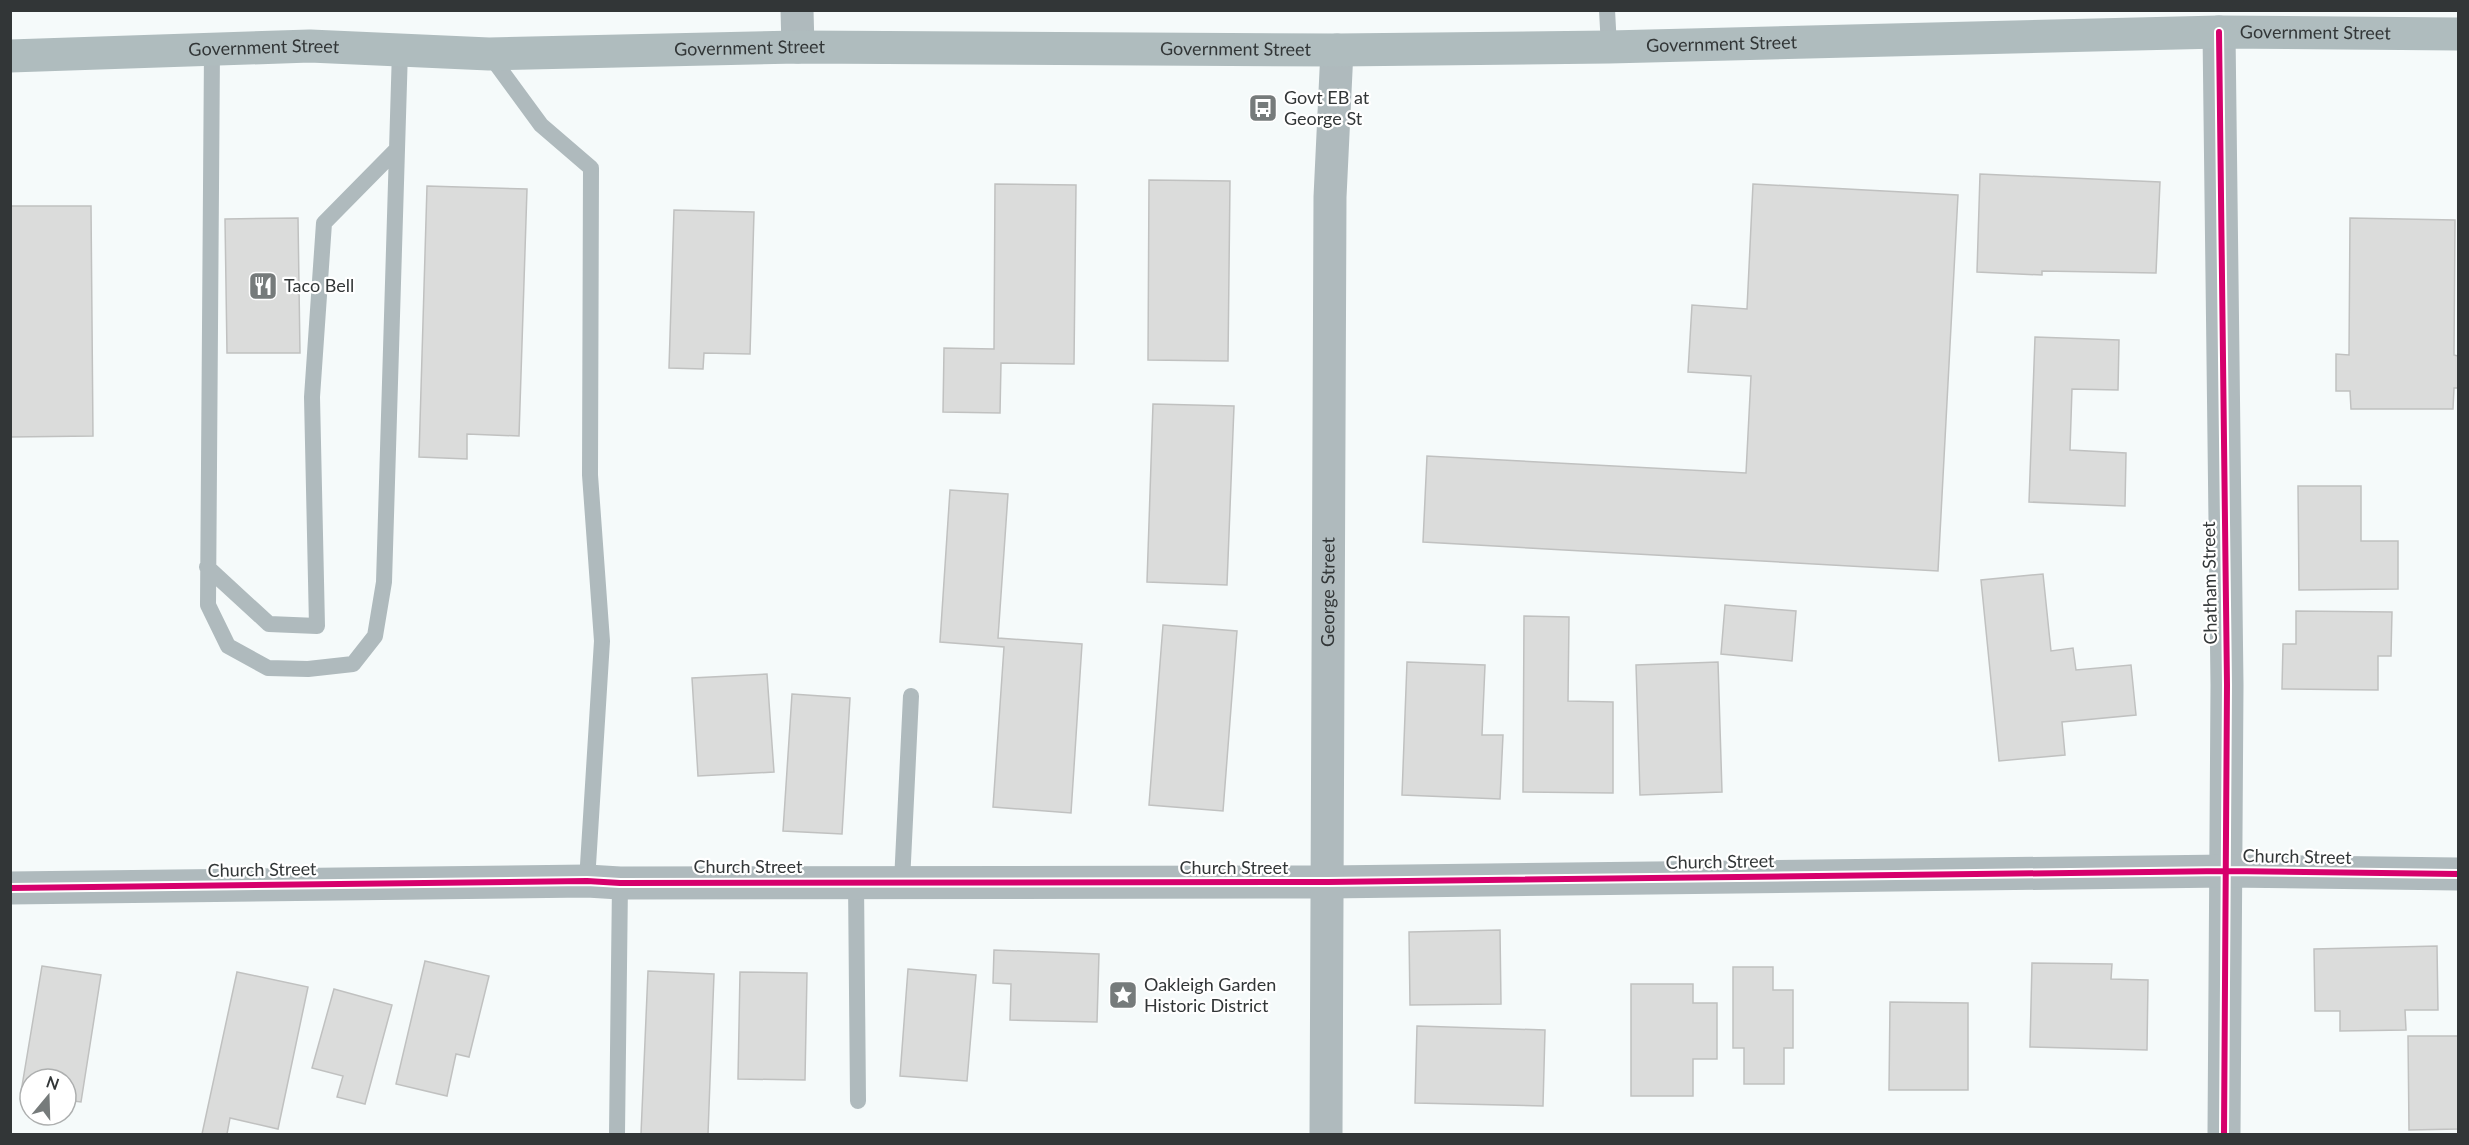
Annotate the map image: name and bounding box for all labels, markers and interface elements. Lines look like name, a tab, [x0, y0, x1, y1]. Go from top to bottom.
street label: Government Street	[2240, 20, 2391, 43]
street label: Government Street	[1646, 30, 1798, 56]
street label: Government Street	[188, 34, 340, 60]
street label: Government Street	[674, 35, 826, 60]
street label: Government Street	[1160, 37, 1312, 60]
place label: Govt EB at George St	[1284, 86, 1370, 129]
bus stop icon: Govt EB at George St	[1247, 92, 1279, 124]
restaurant icon: Taco Bell	[247, 270, 279, 302]
place label: Taco Bell	[284, 274, 354, 296]
street label: Chatham Street	[2197, 521, 2221, 645]
street label: George Street	[1316, 536, 1339, 647]
street label: Church Street	[2242, 844, 2352, 868]
street label: Church Street	[1665, 849, 1775, 873]
street label: Church Street	[694, 855, 803, 877]
street label: Church Street	[1180, 856, 1289, 878]
street label: Church Street	[207, 857, 317, 881]
place label: Oakleigh Garden Historic District	[1144, 973, 1276, 1016]
place icon: Oakleigh Garden Historic District	[1107, 979, 1139, 1011]
north arrow	[18, 1067, 78, 1127]
text: N	[44, 1071, 62, 1093]

